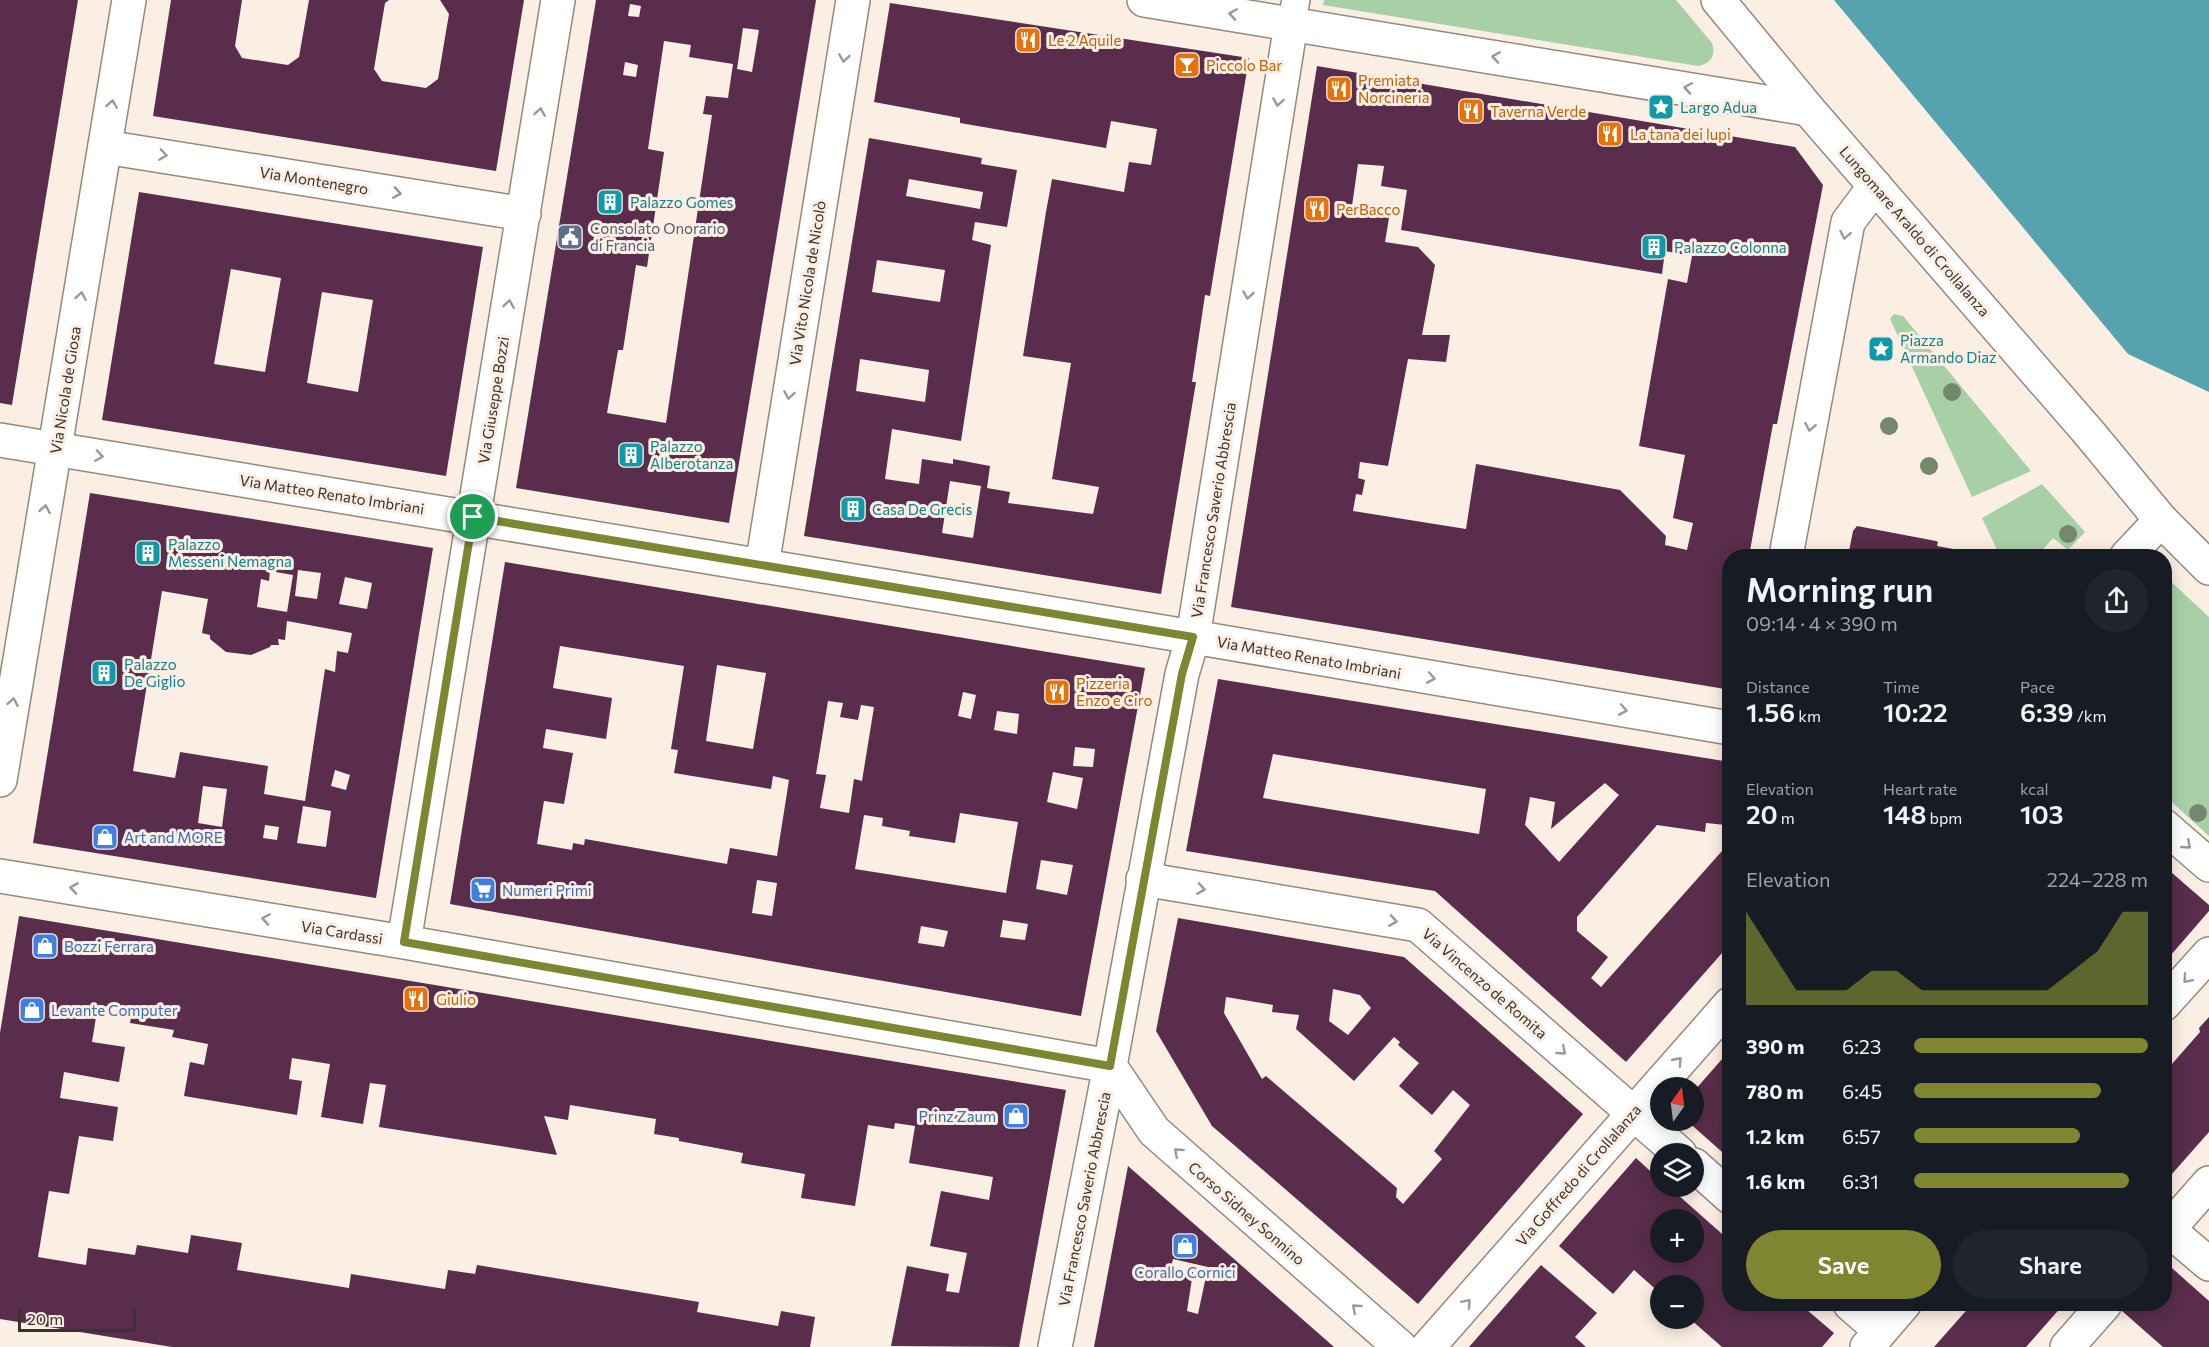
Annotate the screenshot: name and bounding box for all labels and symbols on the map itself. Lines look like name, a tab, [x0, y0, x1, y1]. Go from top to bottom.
one-way arrow	[1229, 9, 1238, 21]
restaurant icon: Le 2 Aquile	[1013, 25, 1043, 55]
place label: Le 2 Aquile	[1048, 31, 1121, 49]
bar icon: Piccolo Bar	[1172, 50, 1202, 80]
one-way arrow	[1491, 52, 1500, 64]
one-way arrow	[838, 53, 850, 62]
place label: Piccolo Bar	[1206, 56, 1282, 74]
place label: Premiata Norcineria	[1358, 71, 1429, 106]
restaurant icon: Premiata Norcineria	[1324, 74, 1354, 104]
one-way arrow	[1684, 83, 1693, 95]
place icon: Largo Adua	[1646, 92, 1676, 122]
restaurant icon: Taverna Verde	[1456, 96, 1486, 126]
one-way arrow	[1272, 97, 1285, 107]
place label: Largo Adua	[1680, 98, 1757, 116]
one-way arrow	[105, 99, 118, 109]
place label: Taverna Verde	[1490, 102, 1586, 120]
one-way arrow	[534, 107, 546, 116]
restaurant icon: La tana dei lupi	[1595, 119, 1625, 149]
place label: La tana dei lupi	[1630, 125, 1731, 143]
street label: Lungomare Araldo di Crollalanza	[1836, 142, 1994, 320]
one-way arrow	[158, 149, 167, 161]
street label: Via Montenegro	[258, 163, 370, 198]
one-way arrow	[391, 186, 401, 199]
building icon: Palazzo Gomes	[595, 187, 625, 217]
place label: Palazzo Gomes	[630, 193, 734, 211]
restaurant icon: PerBacco	[1302, 194, 1332, 224]
street label: Via Vito Nicola de Nicolò	[785, 199, 829, 367]
place label: PerBacco	[1336, 200, 1400, 218]
place label: Consolato Onorario di Francia	[590, 219, 725, 254]
public building icon: Consolato Onorario di Francia	[555, 222, 585, 252]
one-way arrow	[1840, 231, 1852, 240]
building icon: Palazzo Colonna	[1639, 232, 1669, 262]
place label: Palazzo Colonna	[1674, 238, 1787, 256]
one-way arrow	[1242, 290, 1254, 299]
one-way arrow	[74, 291, 86, 301]
one-way arrow	[502, 299, 515, 309]
street label: Via Nicola de Giosa	[46, 325, 84, 455]
place label: Piazza Armando Diaz	[1900, 331, 1997, 366]
place icon: Piazza Armando Diaz	[1866, 334, 1896, 364]
street label: Via Giuseppe Bozzi	[474, 335, 512, 465]
one-way arrow	[784, 391, 796, 400]
street label: Via Francesco Saverio Abbrescia	[1187, 401, 1239, 619]
one-way arrow	[1804, 422, 1817, 432]
place label: Palazzo Alberotanza	[650, 437, 733, 472]
building icon: Palazzo Alberotanza	[616, 440, 646, 470]
one-way arrow	[95, 450, 104, 462]
street label: Via Matteo Renato Imbriani	[238, 470, 426, 518]
pin	[447, 491, 498, 542]
building icon: Casa De Grecis	[838, 494, 868, 524]
place label: Casa De Grecis	[872, 500, 972, 518]
one-way arrow	[39, 505, 51, 514]
place label: Palazzo Messeni Nemagna	[168, 535, 292, 570]
building icon: Palazzo Messeni Nemagna	[133, 538, 163, 568]
street label: Via Matteo Renato Imbriani	[1215, 632, 1403, 682]
place label: Palazzo De Giglio	[124, 655, 185, 690]
building icon: Palazzo De Giglio	[89, 658, 119, 688]
one-way arrow	[1426, 671, 1436, 683]
place label: Pizzeria Enzo e Ciro	[1076, 674, 1152, 709]
restaurant icon: Pizzeria Enzo e Ciro	[1042, 677, 1072, 707]
one-way arrow	[6, 697, 19, 707]
one-way arrow	[1618, 703, 1628, 716]
shop icon: Art and MORE	[90, 822, 120, 852]
place label: Art and MORE	[124, 828, 223, 846]
one-way arrow	[2180, 838, 2191, 849]
supermarket icon: Numeri Primi	[468, 875, 498, 905]
place label: Numeri Primi	[502, 881, 592, 899]
one-way arrow	[69, 882, 78, 894]
one-way arrow	[1196, 883, 1205, 895]
one-way arrow	[261, 914, 271, 926]
one-way arrow	[1388, 915, 1398, 927]
street label: Via Cardassi	[300, 917, 384, 947]
street label: Via Vincenzo de Romita	[1419, 924, 1551, 1042]
shop icon: Bozzi Ferrara	[30, 931, 60, 961]
place label: Bozzi Ferrara	[64, 937, 154, 955]
one-way arrow	[2183, 972, 2194, 983]
restaurant icon: Giulio	[401, 984, 431, 1014]
place label: Giulio	[436, 990, 476, 1008]
shop icon: Levante Computer	[17, 995, 47, 1025]
place label: Levante Computer	[51, 1001, 178, 1019]
one-way arrow	[1555, 1043, 1566, 1054]
one-way arrow	[1671, 1058, 1682, 1068]
north arrow	[1650, 1077, 1704, 1131]
street label: Via Francesco Saverio Abbrescia	[1054, 1090, 1114, 1308]
shop icon: Prinz Zaum	[1001, 1101, 1031, 1131]
street label: Via Goffredo di Crollalanza	[1512, 1101, 1644, 1249]
place label: Prinz Zaum	[918, 1107, 996, 1125]
one-way arrow	[1174, 1148, 1185, 1159]
street label: Corso Sidney Sonnino	[1185, 1158, 1309, 1268]
shop icon: Corallo Cornici	[1170, 1231, 1200, 1261]
place label: Corallo Cornici	[1134, 1263, 1236, 1281]
one-way arrow	[1460, 1299, 1471, 1310]
one-way arrow	[1352, 1304, 1363, 1315]
scale bar	[18, 1305, 136, 1332]

